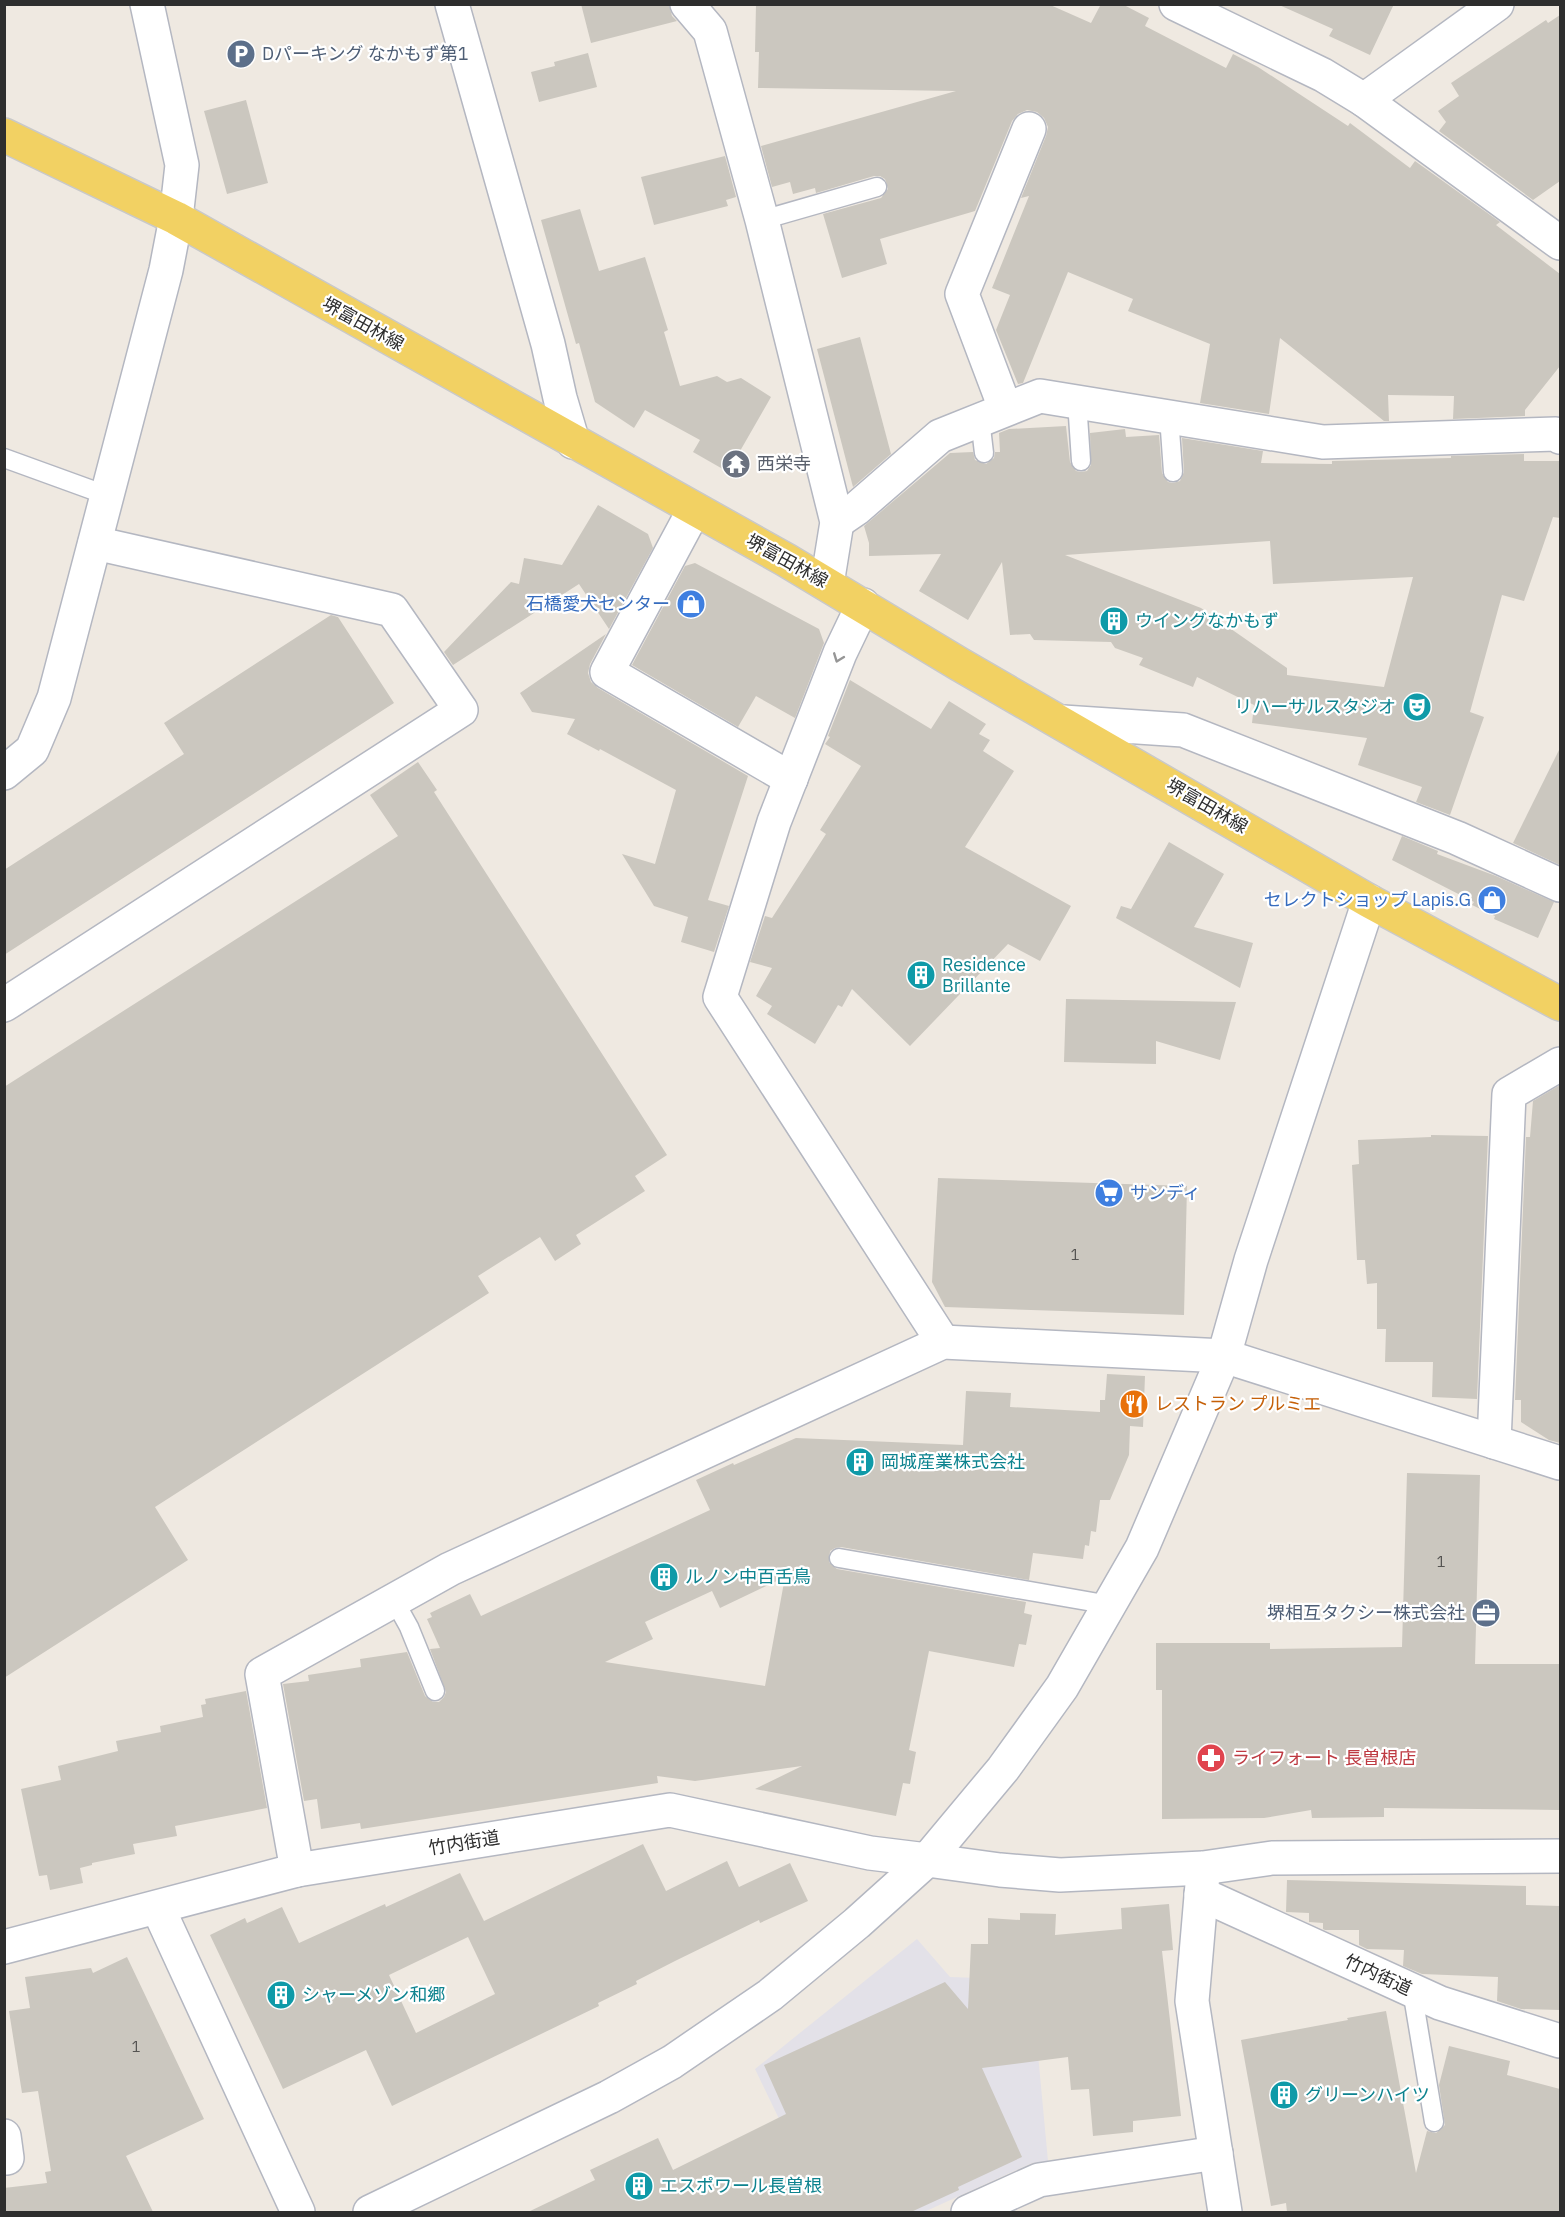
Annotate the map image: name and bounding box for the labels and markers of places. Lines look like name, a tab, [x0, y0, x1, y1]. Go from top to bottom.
parking icon: Dパーキング なかもず第1	[225, 38, 257, 70]
place label: Dパーキング なかもず第1	[262, 42, 469, 65]
temple icon: 西栄寺	[720, 448, 752, 480]
place label: 西栄寺	[757, 452, 811, 475]
shop icon: 石橋愛犬センター	[675, 588, 707, 620]
place label: 石橋愛犬センター	[526, 592, 670, 615]
building icon: ウイングなかもず	[1098, 605, 1130, 637]
place label: ウイングなかもず	[1135, 609, 1279, 632]
theatre icon: リハーサルスタジオ	[1401, 691, 1433, 723]
place label: リハーサルスタジオ	[1234, 695, 1396, 718]
shop icon: セレクトショップ Lapis.G	[1476, 884, 1508, 916]
place label: セレクトショップ Lapis.G	[1264, 888, 1471, 911]
place label: Residence Brillante	[942, 953, 1026, 997]
building icon: Residence Brillante	[905, 959, 937, 991]
supermarket icon: サンディ	[1093, 1177, 1125, 1209]
place label: サンディ	[1130, 1181, 1201, 1204]
restaurant icon: レストラン プルミエ	[1118, 1388, 1150, 1420]
place label: レストラン プルミエ	[1155, 1392, 1321, 1415]
building icon: 岡城産業株式会社	[844, 1446, 876, 1478]
place label: 岡城産業株式会社	[881, 1450, 1025, 1473]
building icon: ルノン中百舌鳥	[648, 1561, 680, 1593]
place label: ルノン中百舌鳥	[685, 1565, 811, 1588]
office icon: 堺相互タクシー株式会社	[1470, 1597, 1502, 1629]
place label: 堺相互タクシー株式会社	[1267, 1601, 1465, 1624]
pharmacy icon: ライフォート 長曽根店	[1195, 1742, 1227, 1774]
place label: ライフォート 長曽根店	[1232, 1746, 1416, 1769]
building icon: シャーメゾン和郷	[265, 1979, 297, 2011]
place label: シャーメゾン和郷	[302, 1983, 445, 2006]
building icon: グリーンハイツ	[1268, 2079, 1300, 2111]
place label: グリーンハイツ	[1305, 2083, 1430, 2106]
building icon: エスポワール長曽根	[623, 2170, 655, 2202]
place label: エスポワール長曽根	[660, 2174, 822, 2197]

